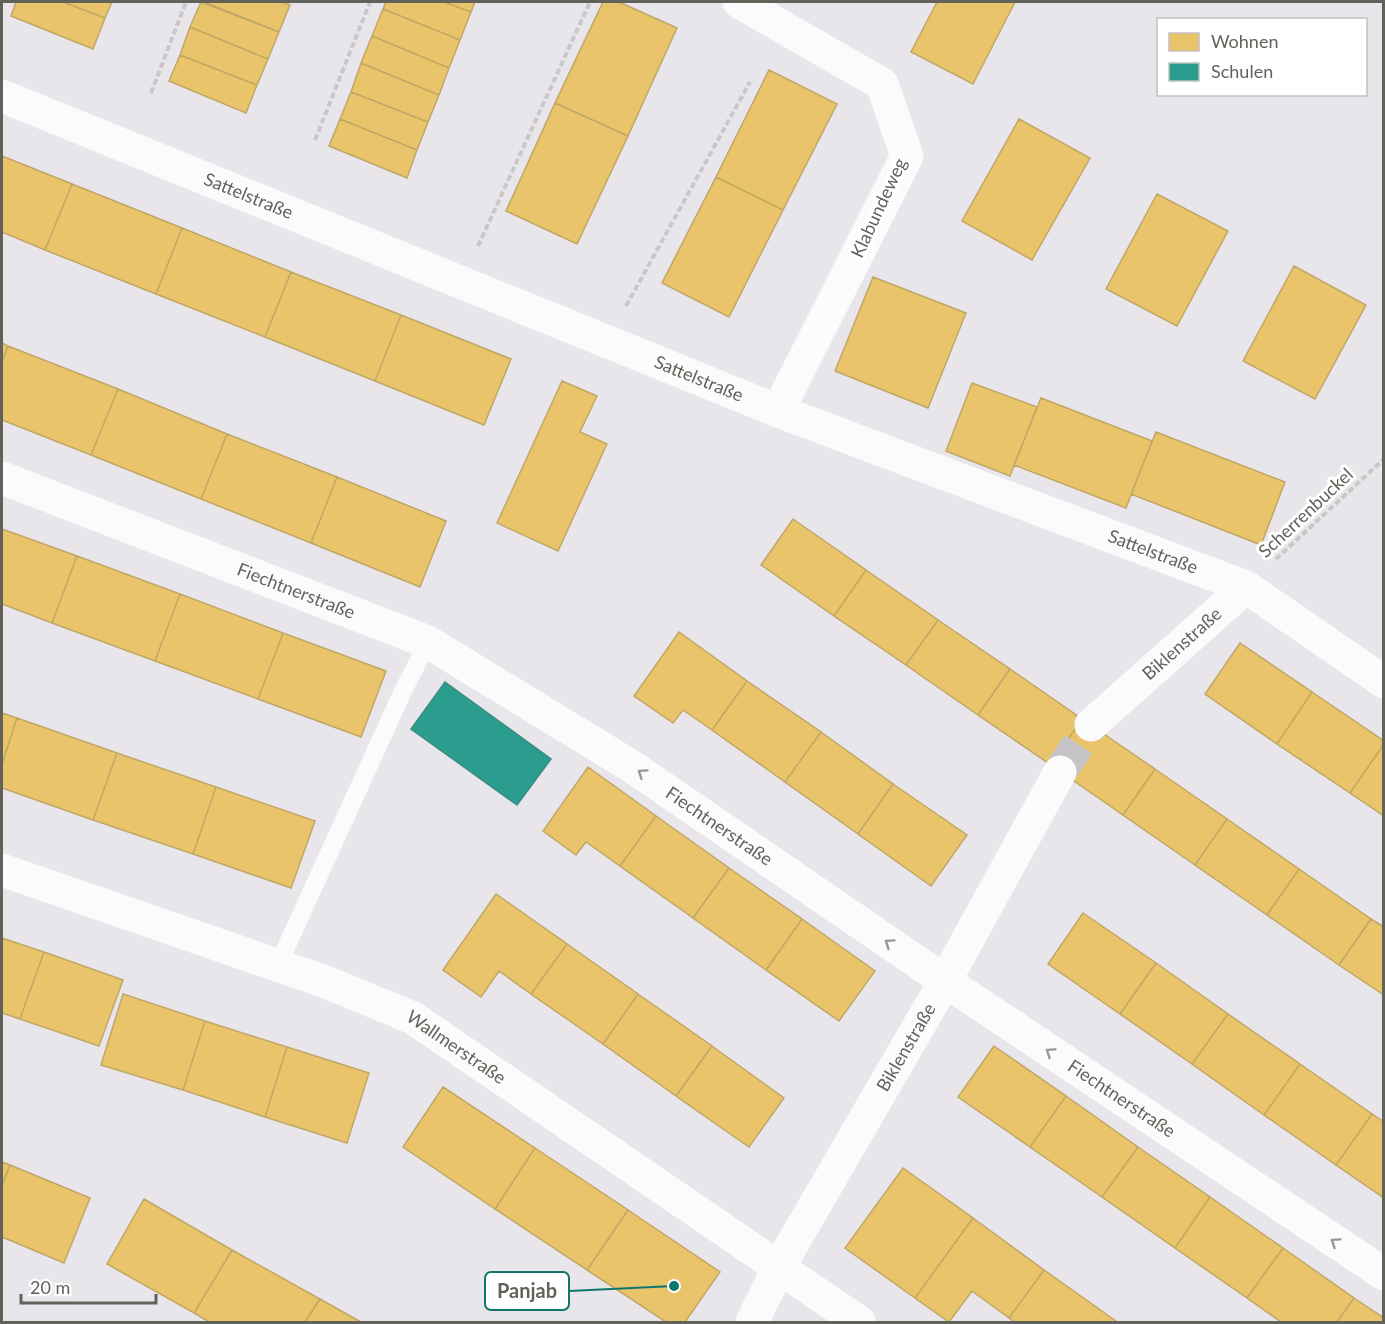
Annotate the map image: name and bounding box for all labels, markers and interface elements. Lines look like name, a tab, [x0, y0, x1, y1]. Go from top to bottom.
legend	[1157, 18, 1367, 96]
text: Wohnen	[1211, 30, 1278, 52]
text: Schulen	[1211, 60, 1273, 82]
street label: Klabundeweg	[845, 154, 911, 261]
street label: Sattelstraße	[201, 167, 297, 223]
street label: Sattelstraße	[651, 350, 747, 406]
street label: Scherrenbuckel	[1253, 463, 1357, 562]
street label: Sattelstraße	[1105, 524, 1201, 578]
street label: Fiechtnerstraße	[234, 558, 358, 623]
street label: Biklenstraße	[1137, 602, 1225, 684]
one-way arrow	[637, 769, 648, 780]
street label: Fiechtnerstraße	[662, 781, 777, 870]
one-way arrow	[884, 939, 895, 950]
street label: Biklenstraße	[871, 999, 940, 1095]
street label: Wallmerstraße	[403, 1005, 510, 1088]
one-way arrow	[1046, 1048, 1057, 1059]
street label: Fiechtnerstraße	[1064, 1054, 1180, 1142]
one-way arrow	[1331, 1238, 1342, 1249]
scale bar	[21, 1267, 156, 1305]
callout: Panjab	[485, 1272, 569, 1310]
text: 20 m	[30, 1276, 70, 1298]
text: Panjab	[497, 1278, 557, 1302]

